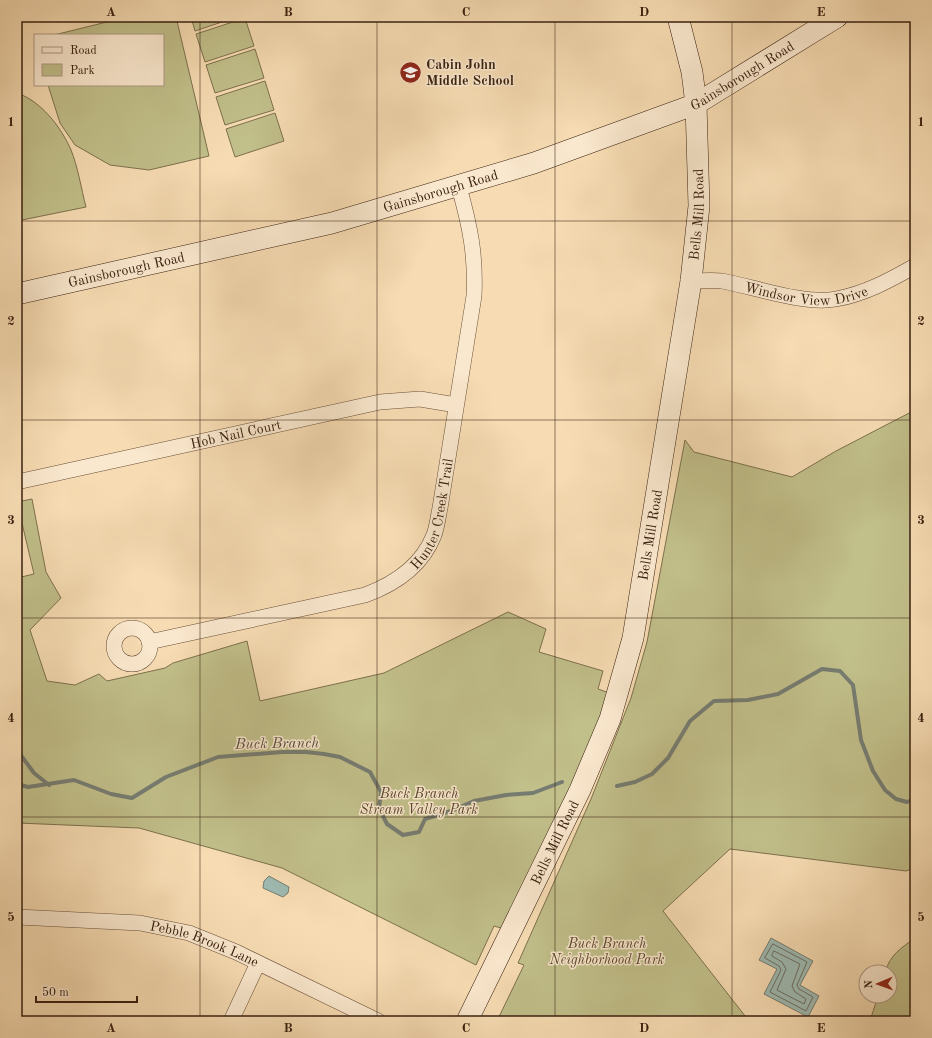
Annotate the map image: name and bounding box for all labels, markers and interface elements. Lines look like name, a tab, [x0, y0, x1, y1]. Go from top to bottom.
text: A	[106, 6, 116, 19]
text: B	[283, 6, 293, 19]
text: C	[462, 6, 470, 19]
text: D	[639, 6, 649, 19]
text: E	[817, 6, 826, 19]
legend	[34, 34, 164, 86]
street label: Gainsborough Road	[689, 39, 797, 113]
text: Road	[70, 45, 97, 57]
place label: Cabin John Middle School	[426, 58, 514, 88]
school or university icon: Cabin John Middle School	[397, 59, 423, 85]
text: Park	[70, 65, 95, 77]
text: 1	[7, 116, 15, 129]
text: 1	[917, 116, 925, 129]
street label: Gainsborough Road	[382, 168, 500, 215]
street label: Bells Mill Road	[687, 168, 707, 261]
street label: Gainsborough Road	[67, 250, 186, 290]
street label: Windsor View Drive	[743, 280, 870, 308]
text: 2	[7, 315, 15, 328]
text: 2	[917, 315, 925, 328]
street label: Hob Nail Court	[189, 418, 283, 452]
street label: Hunter Creek Trail	[408, 457, 456, 572]
street label: Bells Mill Road	[636, 488, 665, 581]
text: 3	[7, 514, 15, 527]
text: 3	[917, 514, 925, 527]
text: 4	[7, 712, 15, 725]
text: 4	[917, 712, 925, 725]
water label: Buck Branch	[234, 736, 320, 753]
park label: Buck Branch Stream Valley Park	[360, 787, 478, 818]
street label: Bells Mill Road	[529, 798, 582, 887]
text: 5	[7, 911, 15, 924]
text: 5	[917, 911, 925, 924]
street label: Pebble Brook Lane	[149, 919, 261, 970]
park label: Buck Branch Neighborhood Park	[549, 937, 665, 968]
north arrow	[858, 964, 898, 1004]
scale bar	[36, 978, 137, 1004]
text: N	[864, 979, 875, 989]
text: 50 m	[42, 986, 69, 999]
text: A	[106, 1022, 116, 1035]
text: B	[283, 1022, 293, 1035]
text: C	[462, 1022, 470, 1035]
text: D	[639, 1022, 649, 1035]
text: E	[817, 1022, 826, 1035]

